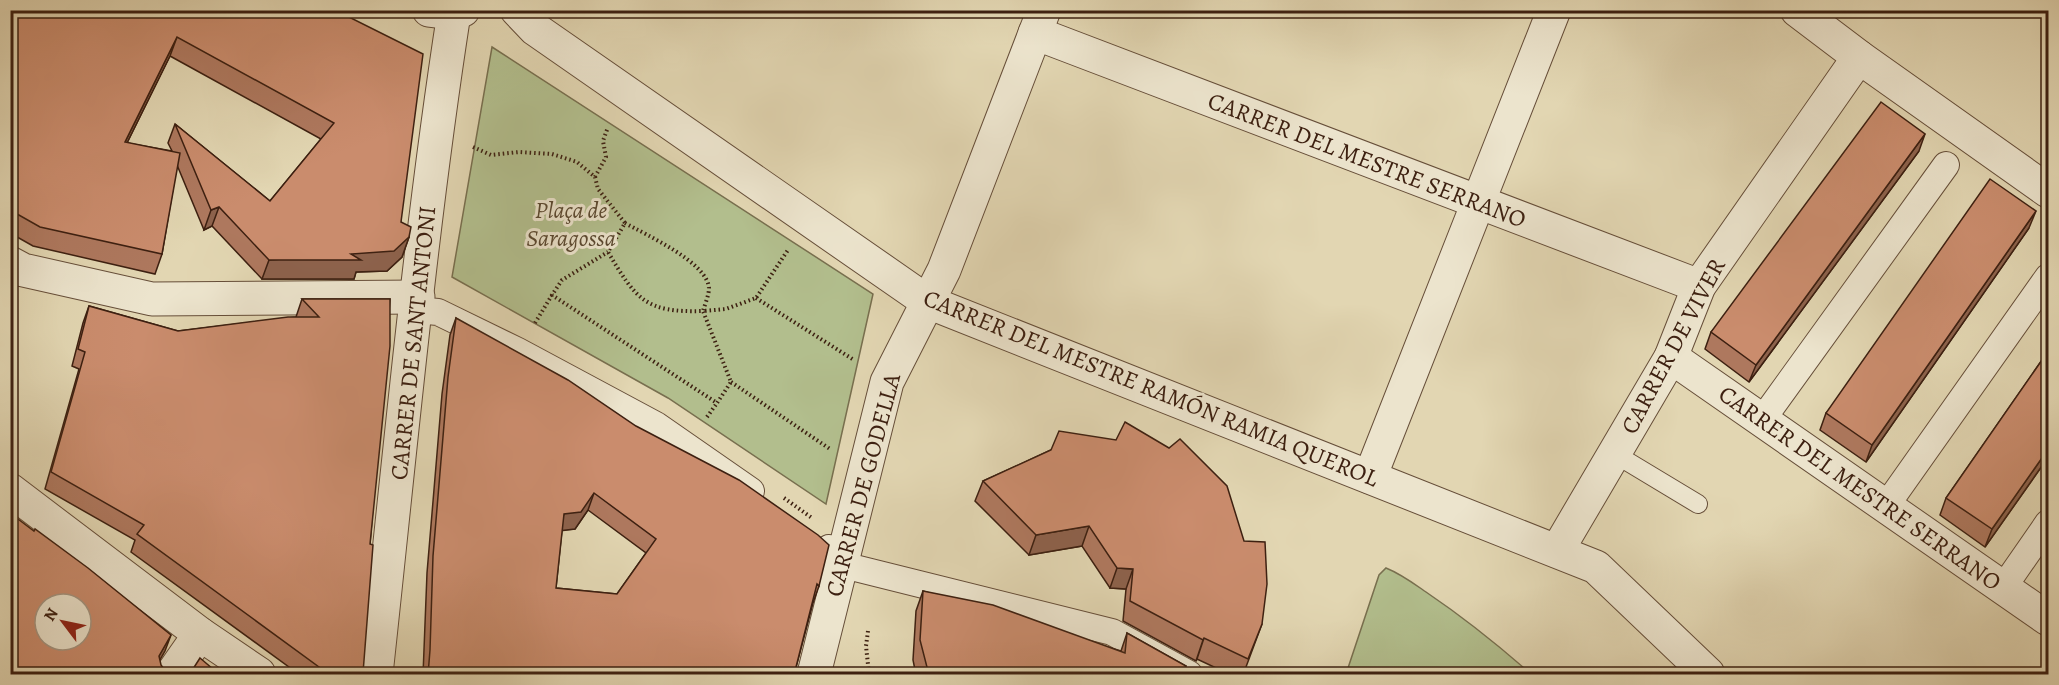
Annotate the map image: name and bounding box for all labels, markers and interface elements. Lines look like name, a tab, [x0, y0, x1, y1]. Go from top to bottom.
street label: CARRER DEL MESTRE SERRANO	[1203, 84, 1531, 236]
park label: Plaça de Saragossa	[526, 194, 616, 254]
street label: CARRER DE SANT ANTONI	[383, 204, 443, 482]
street label: CARRER DE VIVER	[1613, 252, 1733, 439]
street label: CARRER DEL MESTRE RAMÓN RAMIA QUEROL	[919, 282, 1384, 495]
street label: CARRER DE GODELLA	[818, 369, 908, 600]
street label: CARRER DEL MESTRE SERRANO	[1712, 378, 2008, 598]
north arrow	[33, 592, 93, 652]
text: N	[39, 604, 64, 625]

